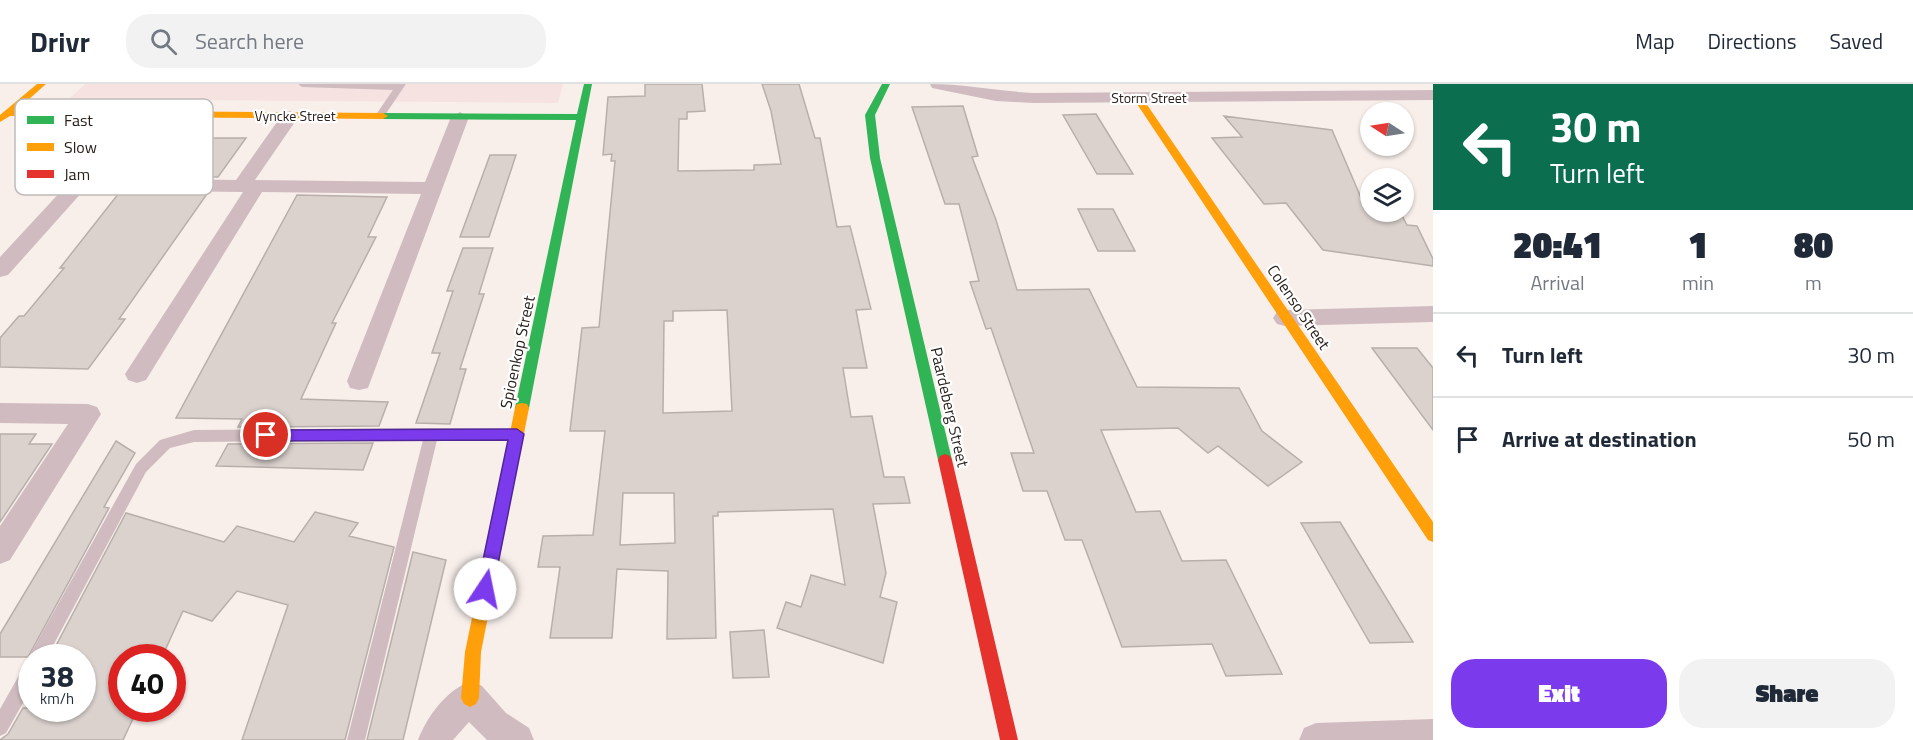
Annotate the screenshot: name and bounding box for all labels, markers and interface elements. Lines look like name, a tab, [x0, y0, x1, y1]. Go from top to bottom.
search box	[126, 14, 546, 68]
text: Drivr	[30, 20, 90, 63]
text: Search here	[195, 24, 304, 58]
icon: search	[147, 25, 180, 58]
text: Map	[1635, 25, 1675, 57]
text: Directions	[1708, 25, 1797, 57]
text: Saved	[1830, 25, 1883, 57]
street label: Storm Street	[1111, 87, 1187, 108]
text: 30 m	[1550, 94, 1642, 158]
legend	[15, 99, 213, 195]
north arrow	[1360, 102, 1414, 156]
map controls	[1360, 102, 1414, 222]
street label: Vyncke Street	[254, 105, 336, 126]
text: Fast	[64, 108, 93, 132]
icon: left	[1451, 108, 1529, 186]
text: Slow	[64, 135, 97, 159]
text: Turn left	[1550, 152, 1644, 193]
text: Jam	[64, 162, 90, 186]
button: layers	[1360, 168, 1414, 222]
text: 20:41	[1513, 217, 1602, 272]
text: 1	[1688, 217, 1708, 272]
text: 80	[1794, 217, 1833, 272]
street label: Colenso Street	[1262, 260, 1337, 355]
text: Arrival	[1530, 267, 1585, 298]
text: min	[1682, 267, 1714, 298]
text: m	[1805, 267, 1822, 298]
street label: Spioenkop Street	[493, 293, 541, 411]
text: Turn left	[1502, 338, 1583, 372]
text: 30 m	[1847, 338, 1895, 372]
icon: left	[1451, 339, 1484, 372]
street label: Paardeberg Street	[925, 345, 976, 470]
pin	[240, 409, 291, 460]
icon: arrive	[249, 418, 282, 451]
text: Arrive at destination	[1502, 422, 1697, 456]
text: 50 m	[1847, 422, 1895, 456]
icon: arrive	[1451, 423, 1484, 456]
position arrow	[453, 557, 517, 621]
speed limit sign: 40	[108, 644, 186, 722]
text: 38	[40, 653, 74, 699]
button: Exit	[1451, 659, 1667, 728]
button: Share	[1679, 659, 1895, 728]
text: km/h	[40, 687, 74, 710]

